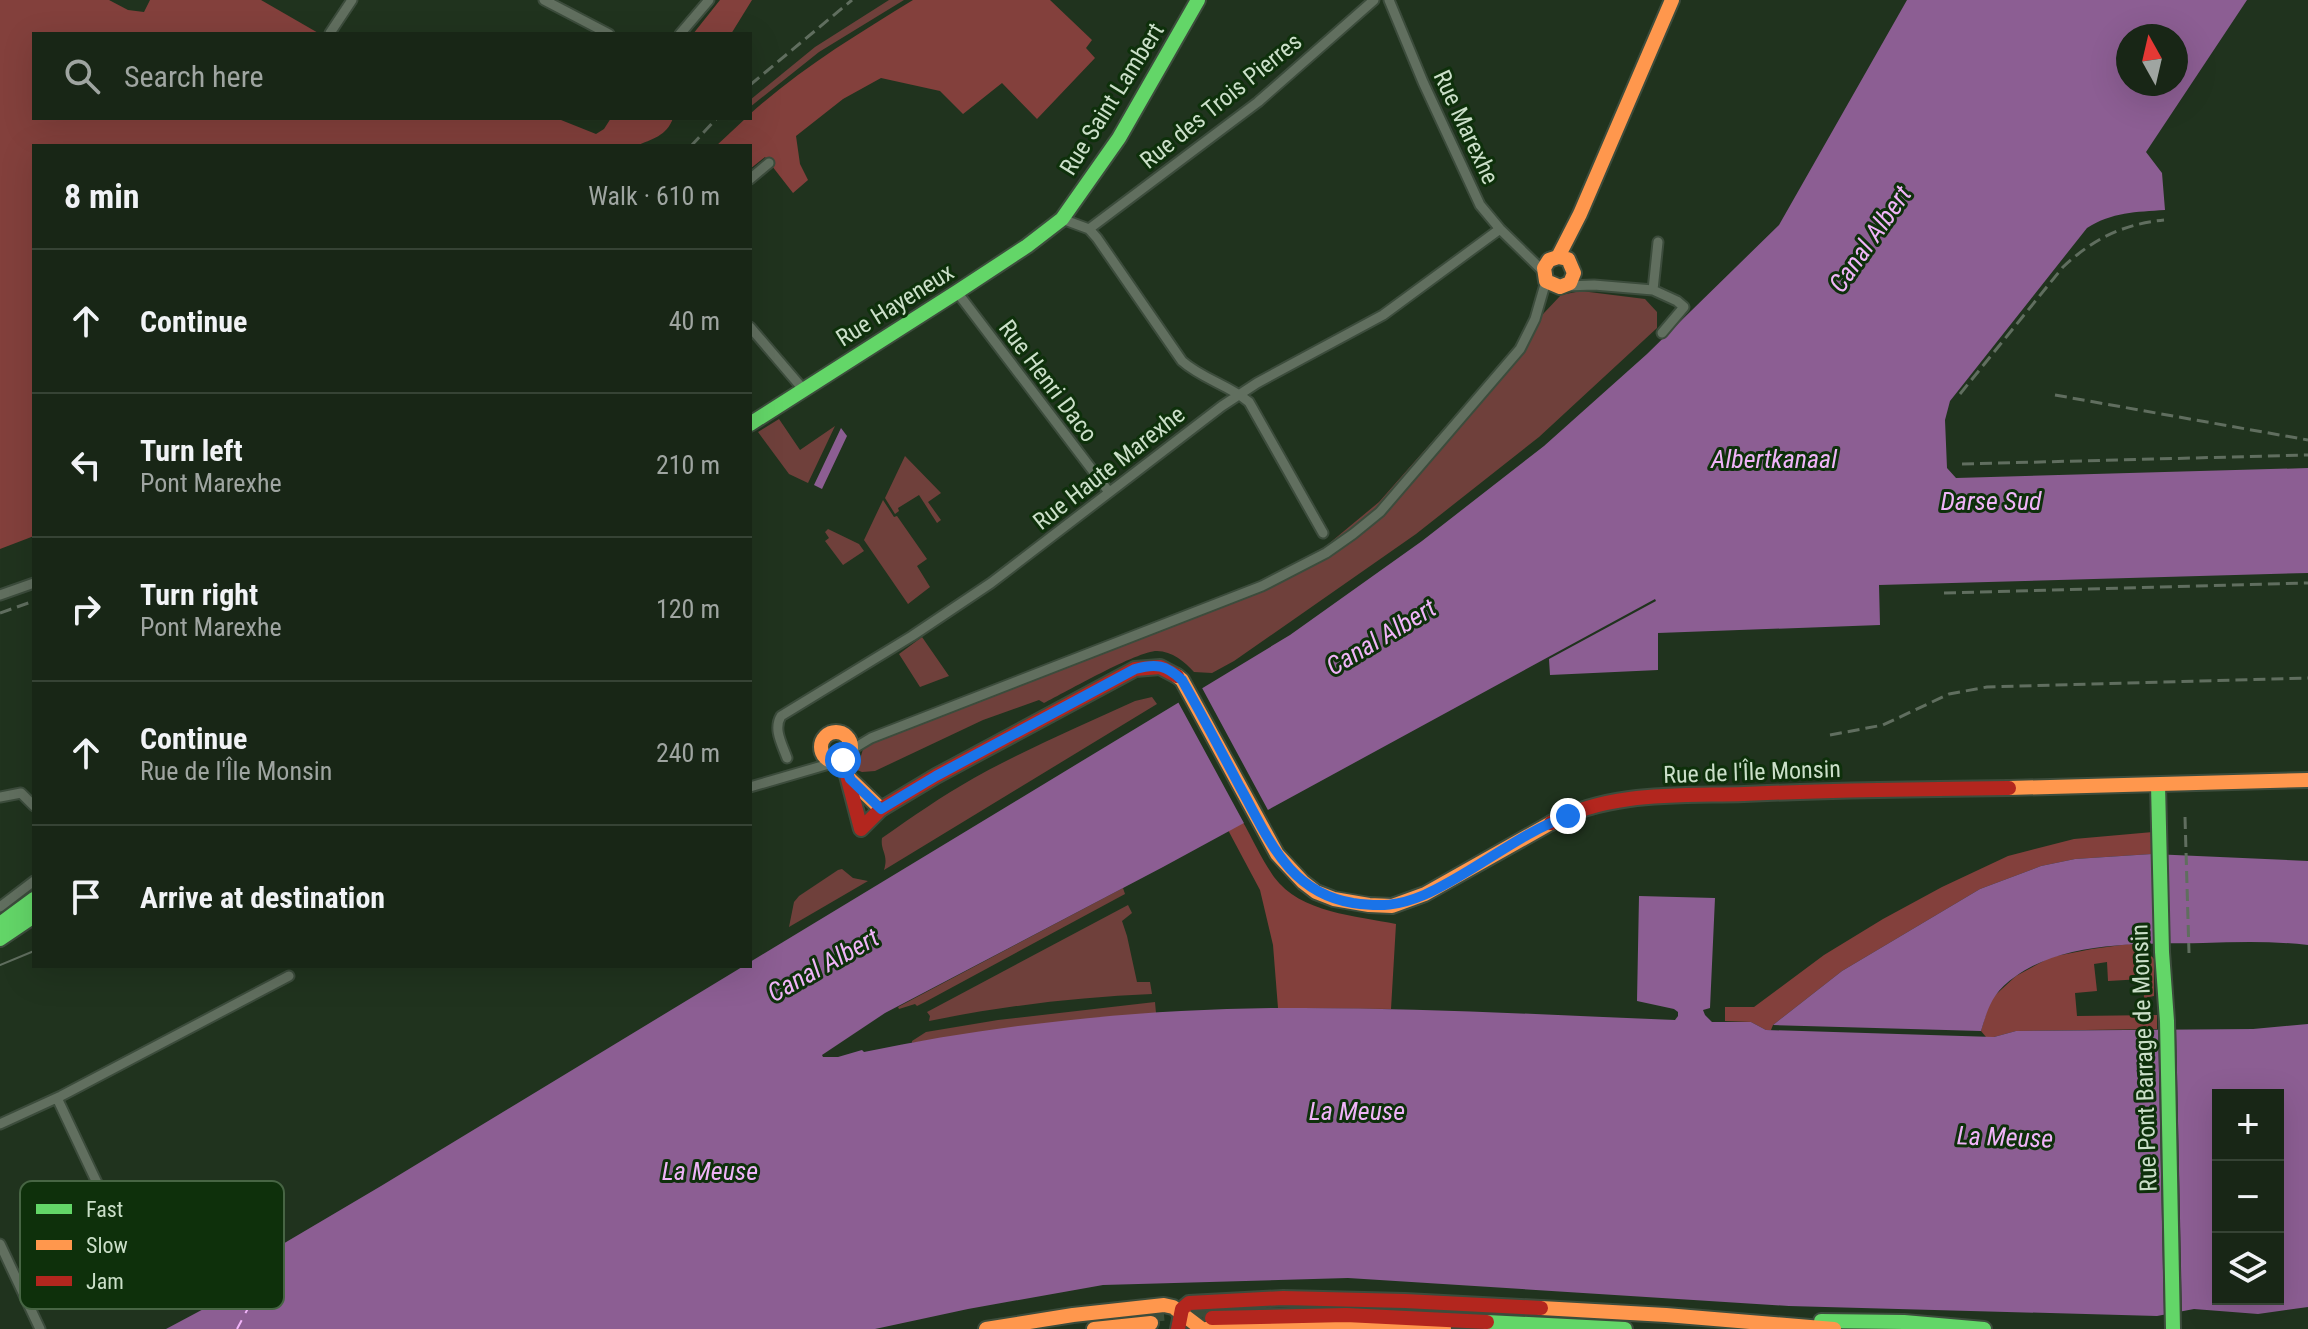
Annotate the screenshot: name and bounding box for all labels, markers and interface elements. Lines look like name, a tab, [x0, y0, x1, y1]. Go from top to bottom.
street label: Rue Saint Lambert	[1054, 18, 1170, 180]
north arrow	[2116, 24, 2188, 96]
street label: Rue des Trois Pierres	[1135, 27, 1307, 175]
search box	[32, 32, 752, 120]
icon: search	[60, 54, 104, 98]
text: Search here	[124, 59, 264, 94]
street label: Rue Marexhe	[1427, 66, 1505, 188]
text: 8 min	[64, 176, 140, 216]
water label: Canal Albert	[1823, 180, 1918, 298]
text: Walk · 610 m	[588, 181, 720, 211]
street label: Rue Hayeneux	[831, 258, 959, 352]
icon: ahead	[64, 299, 108, 343]
text: Continue	[140, 304, 247, 339]
text: 40 m	[669, 306, 720, 336]
street label: Rue Henri Daco	[993, 314, 1103, 448]
street label: Rue Haute Marexhe	[1028, 400, 1190, 536]
text: Turn left	[140, 433, 243, 468]
icon: left	[64, 443, 108, 487]
water label: Albertkanaal	[1710, 444, 1838, 474]
text: 210 m	[656, 450, 720, 480]
text: Pont Marexhe	[140, 468, 282, 498]
water label: Darse Sud	[1940, 486, 2042, 516]
text: Turn right	[140, 577, 258, 612]
icon: right	[64, 587, 108, 631]
water label: Canal Albert	[1321, 592, 1442, 681]
text: 120 m	[656, 594, 720, 624]
text: Pont Marexhe	[140, 612, 282, 642]
text: Continue	[140, 721, 247, 756]
icon: ahead	[64, 731, 108, 775]
text: 240 m	[656, 738, 720, 768]
route start	[825, 742, 861, 778]
street label: Rue de l'Île Monsin	[1663, 755, 1841, 789]
text: Rue de l'Île Monsin	[140, 756, 332, 786]
route end	[1550, 798, 1586, 834]
icon: arrive	[64, 875, 108, 919]
text: Arrive at destination	[140, 880, 385, 915]
water label: Canal Albert	[762, 922, 884, 1008]
street label: Rue Pont Barrage de Monsin	[2125, 924, 2163, 1192]
map controls	[2212, 1089, 2284, 1305]
button: +	[2212, 1089, 2284, 1161]
water label: La Meuse	[1309, 1096, 1405, 1126]
water label: La Meuse	[1956, 1120, 2054, 1154]
water label: La Meuse	[662, 1156, 758, 1186]
button: −	[2212, 1161, 2284, 1233]
legend	[20, 1181, 284, 1309]
text: Fast	[86, 1197, 123, 1222]
text: Slow	[86, 1233, 128, 1258]
button: layers	[2212, 1233, 2284, 1305]
text: Jam	[86, 1269, 124, 1294]

